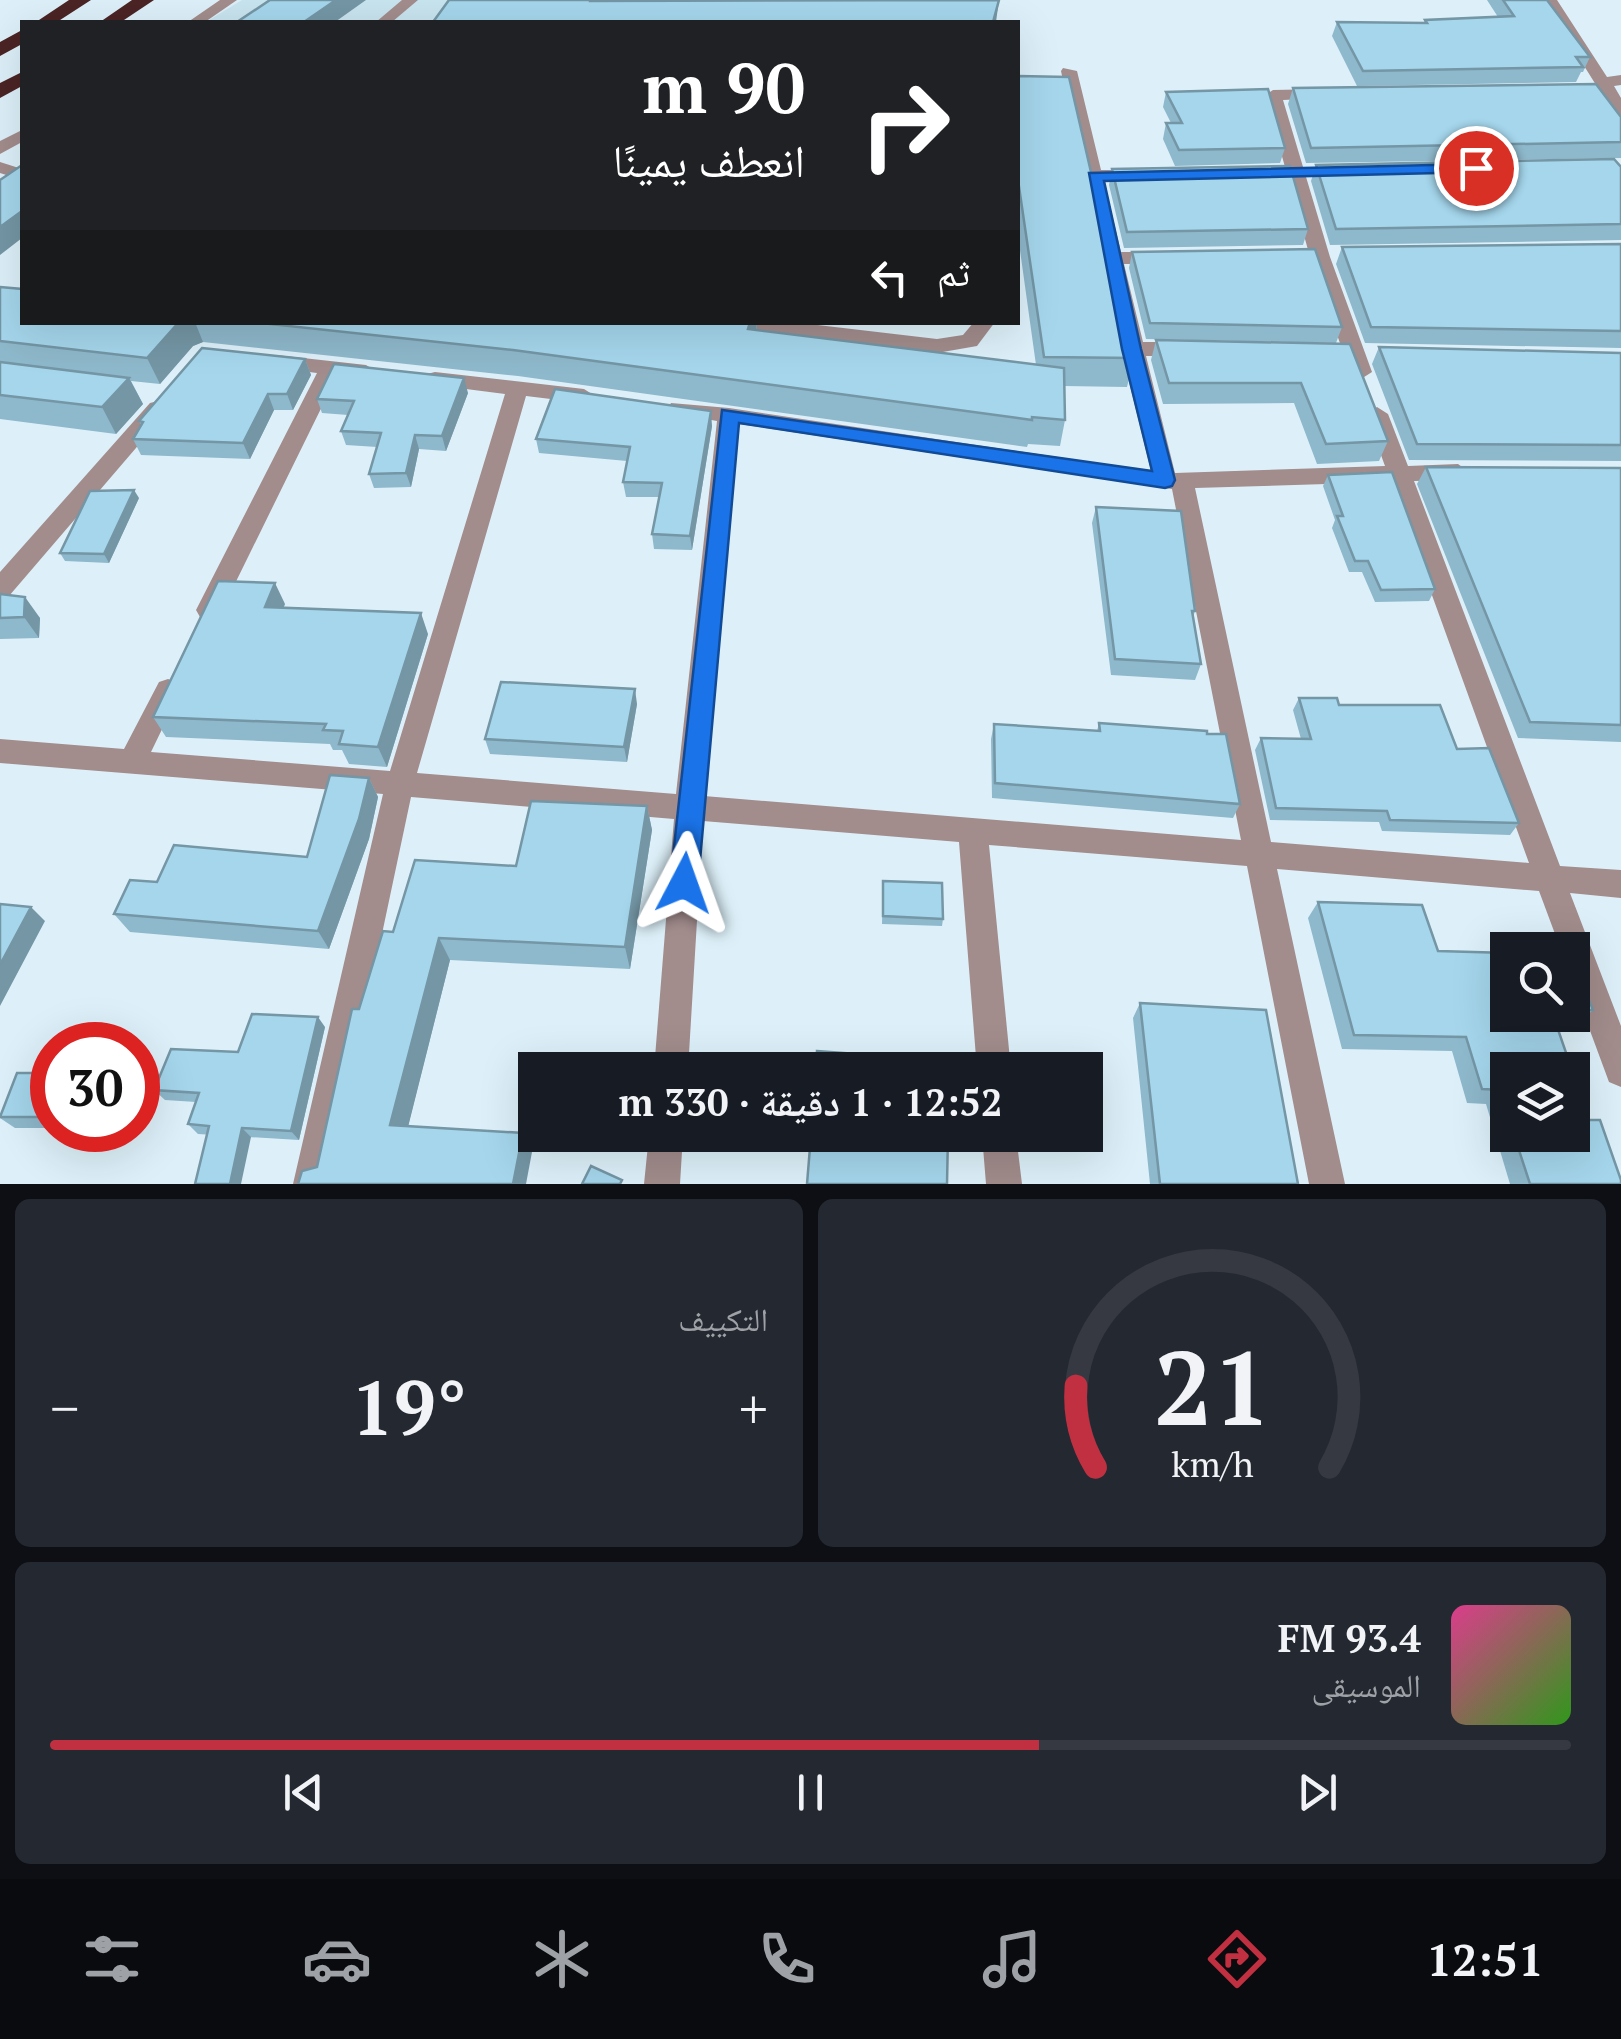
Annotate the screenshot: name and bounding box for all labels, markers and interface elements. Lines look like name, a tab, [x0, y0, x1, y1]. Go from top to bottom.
text: 90 m	[642, 40, 805, 133]
icon: right	[840, 60, 970, 190]
pin	[1434, 126, 1519, 211]
text: انعطف يمينًا	[613, 130, 805, 190]
icon: arrive	[1449, 141, 1504, 196]
text: ثم	[937, 247, 970, 297]
icon: left	[862, 250, 917, 305]
position arrow	[632, 831, 736, 935]
map controls	[1490, 932, 1590, 1152]
button: search	[1490, 932, 1590, 1032]
speed limit sign: 30	[30, 1022, 160, 1152]
button: layers	[1490, 1052, 1590, 1152]
text: 12:52 · 1 دقيقة · 330 m	[619, 1077, 1002, 1127]
text: التكييف	[678, 1298, 768, 1340]
text: 21	[1153, 1317, 1271, 1455]
text: 19°	[351, 1357, 467, 1456]
text: −	[50, 1371, 79, 1444]
text: +	[739, 1371, 768, 1444]
text: km/h	[1171, 1440, 1253, 1487]
text: 93.4 FM	[1278, 1613, 1421, 1663]
text: الموسيقى	[1311, 1664, 1421, 1706]
icon: previous	[276, 1765, 331, 1820]
icon: pause	[783, 1765, 838, 1820]
icon: next	[1290, 1765, 1345, 1820]
icon: filters	[77, 1924, 147, 1994]
icon: car	[302, 1924, 372, 1994]
icon: climate	[527, 1924, 597, 1994]
icon: phone	[752, 1924, 822, 1994]
icon: music	[977, 1924, 1047, 1994]
icon: directions	[1202, 1924, 1272, 1994]
text: 12:51	[1426, 1929, 1544, 1989]

